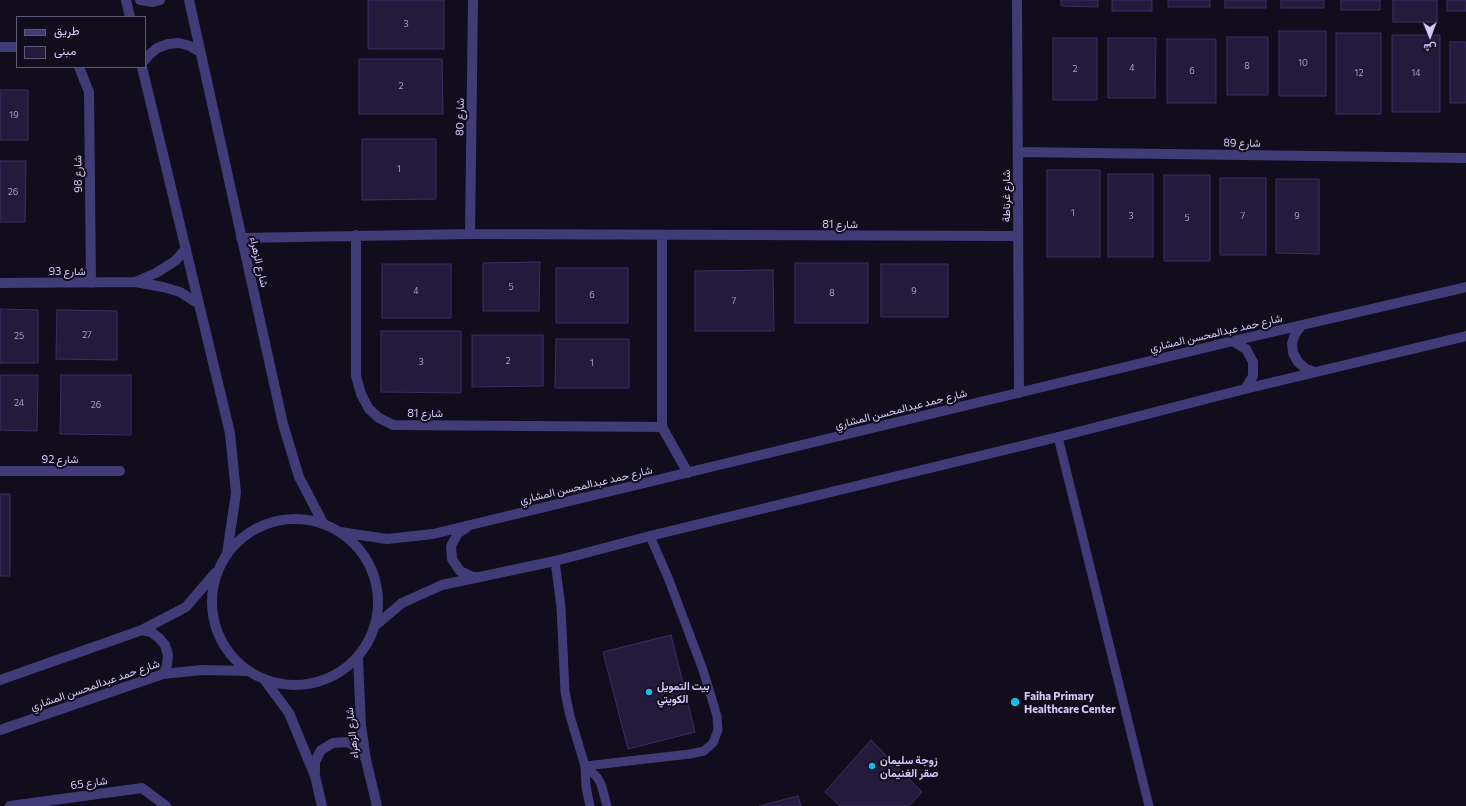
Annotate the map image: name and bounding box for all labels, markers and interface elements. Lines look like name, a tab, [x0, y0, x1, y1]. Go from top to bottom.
legend	[16, 16, 146, 68]
north arrow	[1410, 16, 1450, 56]
house number: 3	[403, 19, 409, 29]
text: طريق	[54, 23, 79, 37]
text: ش	[1423, 42, 1437, 55]
text: مبنى	[54, 43, 76, 57]
house number: 10	[1298, 58, 1308, 68]
house number: 8	[1244, 61, 1250, 71]
house number: 4	[1129, 63, 1135, 73]
house number: 2	[1073, 64, 1077, 74]
house number: 6	[1189, 66, 1195, 76]
house number: 12	[1355, 68, 1363, 78]
house number: 14	[1411, 68, 1421, 78]
house number: 2	[399, 81, 403, 91]
street label: شارع 80	[453, 98, 467, 136]
house number: 19	[9, 110, 19, 120]
street label: شارع 89	[1223, 136, 1261, 150]
street label: شارع 98	[71, 155, 85, 193]
house number: 1	[397, 164, 401, 174]
street label: شارع غرناطة	[999, 170, 1013, 222]
house number: 26	[8, 187, 18, 197]
house number: 1	[1071, 208, 1075, 218]
house number: 3	[1128, 211, 1134, 221]
house number: 7	[1241, 211, 1245, 221]
house number: 9	[1294, 211, 1300, 221]
house number: 5	[1184, 213, 1190, 223]
street label: شارع 81	[822, 217, 858, 231]
street label: شارع الزهراء	[247, 235, 271, 289]
street label: شارع 93	[48, 264, 86, 278]
house number: 5	[508, 282, 514, 292]
house number: 4	[413, 286, 419, 296]
house number: 9	[911, 286, 917, 296]
house number: 8	[829, 288, 835, 298]
house number: 6	[589, 290, 595, 300]
house number: 7	[732, 296, 736, 306]
street label: شارع حمد عبدالمحسن المشاري	[1148, 311, 1284, 355]
house number: 27	[82, 330, 92, 340]
house number: 25	[14, 331, 24, 341]
house number: 2	[506, 356, 510, 366]
house number: 3	[418, 357, 424, 367]
house number: 1	[590, 358, 594, 368]
street label: شارع حمد عبدالمحسن المشاري	[834, 386, 968, 432]
house number: 24	[14, 398, 24, 408]
house number: 26	[91, 400, 101, 410]
street label: شارع 81	[407, 406, 443, 420]
street label: شارع 92	[42, 452, 78, 466]
street label: شارع حمد عبدالمحسن المشاري	[518, 463, 654, 507]
street label: شارع حمد عبدالمحسن المشاري	[29, 657, 161, 713]
place label: بيت التمويل الكويتي	[657, 679, 710, 705]
marker: بيت التمويل الكويتي	[644, 687, 654, 697]
place label: Faiha Primary Healthcare Center	[1024, 689, 1116, 715]
marker: Faiha Primary Healthcare Center	[1009, 696, 1021, 708]
street label: شارع الزهراء	[343, 707, 361, 759]
place label: زوجة سليمان صقر الغنيمان	[880, 753, 938, 779]
marker: زوجة سليمان صقر الغنيمان	[867, 761, 877, 771]
street label: شارع 65	[70, 774, 108, 792]

